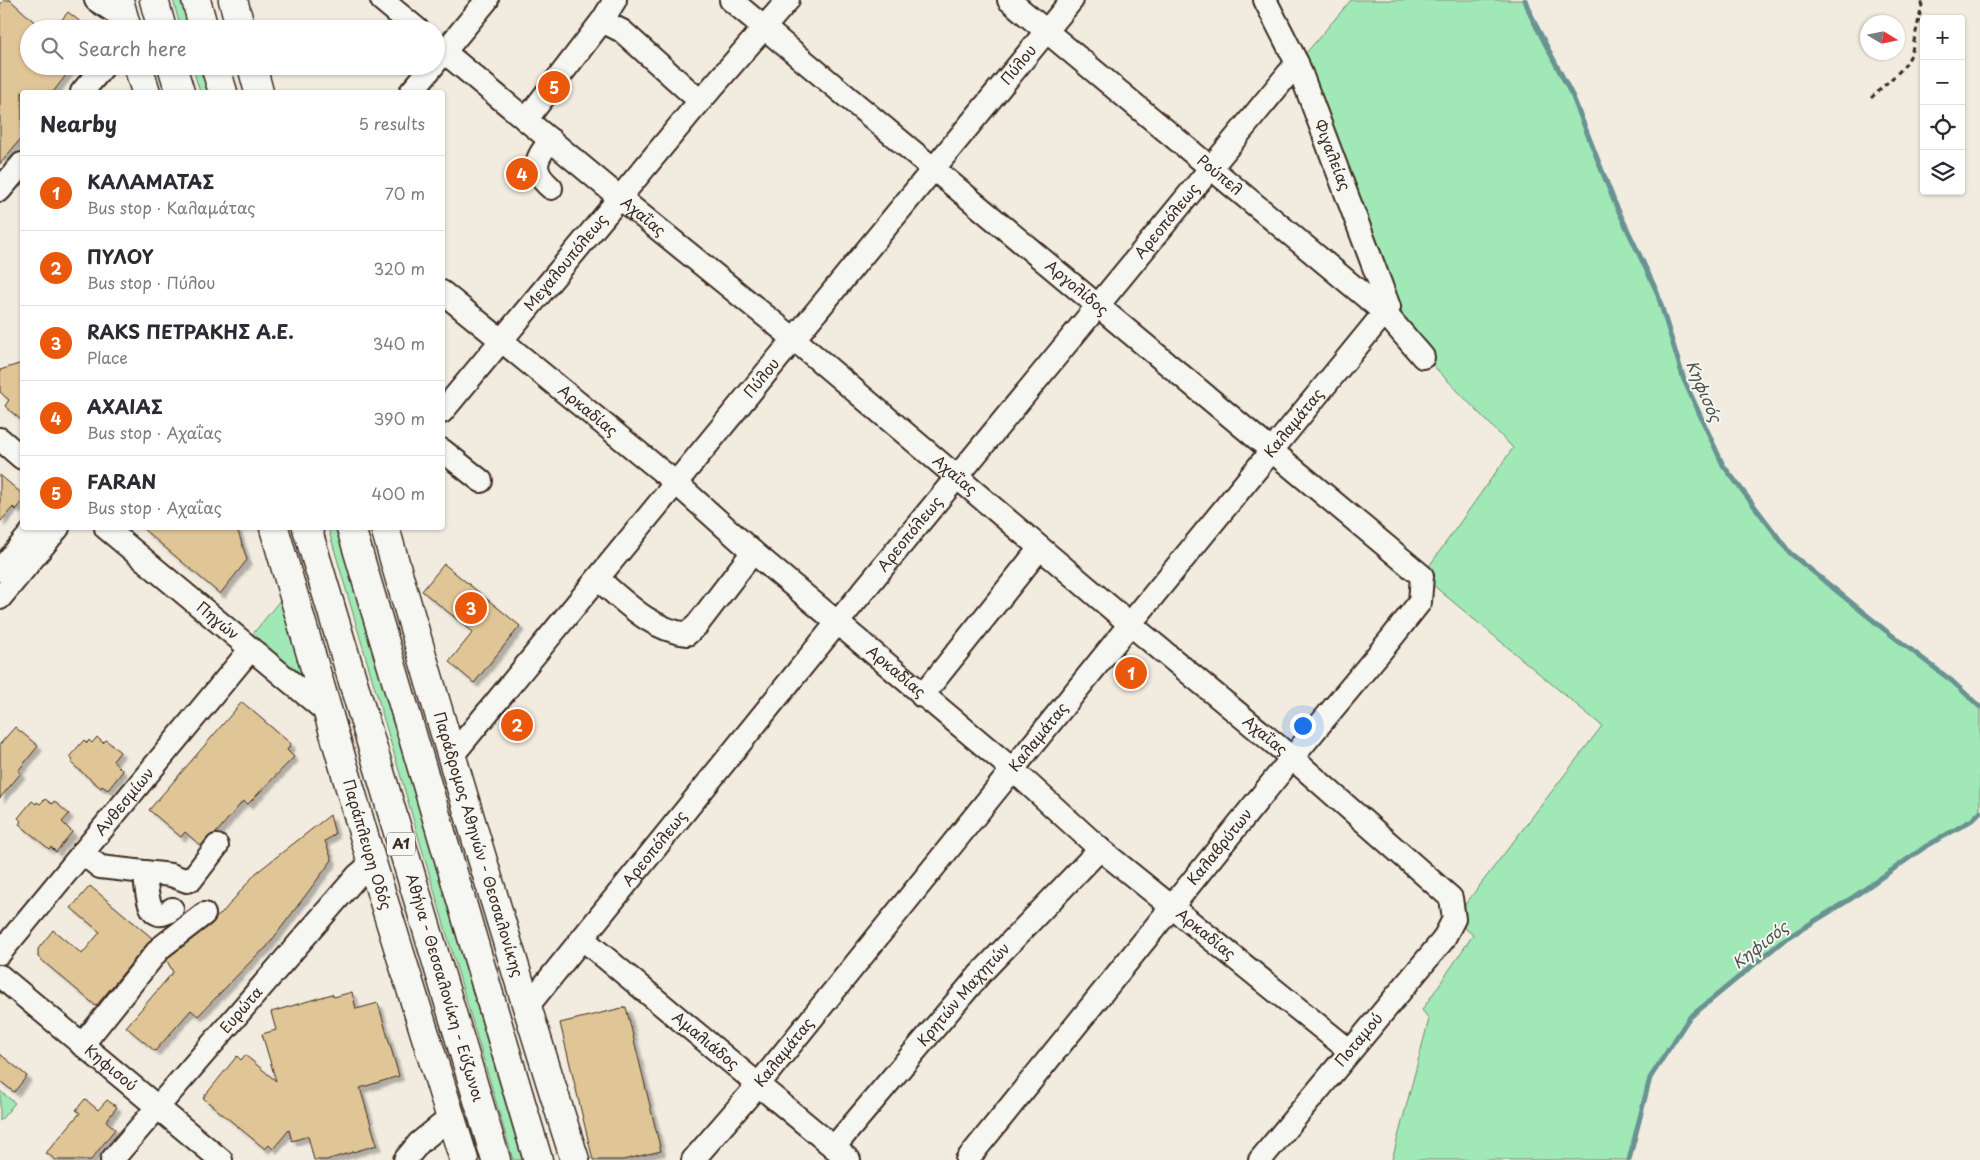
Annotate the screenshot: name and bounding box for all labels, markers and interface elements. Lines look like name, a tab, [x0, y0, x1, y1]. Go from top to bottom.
north arrow	[1860, 15, 1905, 60]
map controls	[1920, 15, 1965, 195]
button: +	[1920, 15, 1965, 60]
search box	[20, 20, 445, 75]
icon: search	[38, 34, 66, 62]
text: Search here	[78, 34, 187, 62]
street label: Πύλου	[994, 39, 1041, 89]
button: −	[1920, 60, 1965, 105]
pin: 5	[538, 68, 570, 106]
button: locate	[1920, 105, 1965, 150]
text: Nearby	[40, 107, 117, 139]
text: 5 results	[358, 111, 425, 135]
street label: Φιγαλείας	[1309, 115, 1358, 194]
street label: Ρούπελ	[1193, 148, 1248, 200]
button: layers	[1920, 150, 1965, 195]
pin: 4	[506, 155, 538, 193]
text: ΚΑΛΑΜΑΤΑΣ	[87, 167, 214, 195]
street label: Αρεοπόλεως	[1128, 177, 1204, 263]
text: 1	[52, 181, 60, 205]
text: 70 m	[385, 181, 425, 205]
street label: Αχαΐας	[617, 190, 672, 241]
text: Bus stop · Καλαμάτας	[87, 195, 256, 219]
street label: Μεγαλουπόλεως	[517, 208, 612, 315]
text: ΠΥΛΟΥ	[87, 242, 153, 270]
street label: Αργολίδος	[1041, 254, 1115, 320]
text: 2	[50, 256, 62, 280]
text: 320 m	[374, 256, 425, 280]
text: Bus stop · Πύλου	[87, 270, 215, 294]
text: RAKS ΠΕΤΡΑΚΗΣ Α.Ε.	[87, 317, 294, 345]
text: 3	[51, 331, 61, 355]
text: 340 m	[373, 331, 425, 355]
text: Place	[87, 345, 128, 369]
street label: Πύλου	[737, 352, 784, 402]
water label: Κηφισός	[1681, 356, 1729, 427]
street label: Αρκαδίας	[554, 378, 623, 441]
street label: Καλαμάτας	[1258, 382, 1328, 462]
text: AXAΙΑΣ	[87, 392, 163, 420]
text: 4	[51, 406, 61, 430]
text: 390 m	[374, 406, 425, 430]
text: Bus stop · Αχαΐας	[87, 420, 222, 444]
street label: Αχαΐας	[928, 449, 983, 500]
text: FARAN	[87, 467, 156, 495]
text: 5	[51, 481, 61, 505]
text: 400 m	[372, 481, 425, 505]
street label: Αρεοπόλεως	[871, 490, 947, 576]
text: Bus stop · Αχαΐας	[87, 495, 222, 519]
pin: 3	[455, 589, 487, 627]
street label: Πηγών	[192, 595, 245, 645]
street label: Αρκαδίας	[862, 639, 932, 702]
pin: 1	[1115, 654, 1147, 692]
street label: Καλαμάτας	[1002, 696, 1073, 776]
pin: 2	[501, 706, 533, 744]
street label: Παράδρομος Αθηνών - Θεσσαλονίκης	[429, 709, 530, 980]
street label: Αχαΐας	[1239, 709, 1293, 760]
your location	[1290, 713, 1316, 739]
street label: Ανθεσμίων	[88, 762, 159, 840]
street label: Παράπλευρη Οδός	[338, 776, 399, 913]
street label: Καλαβρύτων	[1181, 803, 1257, 889]
street label: Αρεοπόλεως	[616, 804, 692, 891]
road number: Α1	[387, 832, 415, 856]
street label: Αθήνα - Θεσσαλονίκη - Εύζωνοι	[401, 870, 491, 1104]
street label: Αρκαδίας	[1172, 902, 1241, 964]
water label: Κηφισός	[1726, 914, 1794, 974]
street label: Κρητών Μαχητών	[911, 937, 1014, 1051]
street label: Ευρώτα	[213, 980, 267, 1038]
street label: Αμαλιάδος	[668, 1005, 745, 1075]
street label: Ποταμού	[1328, 1007, 1387, 1071]
street label: Καλαμάτας	[748, 1012, 818, 1091]
street label: Κηφισού	[80, 1038, 143, 1096]

